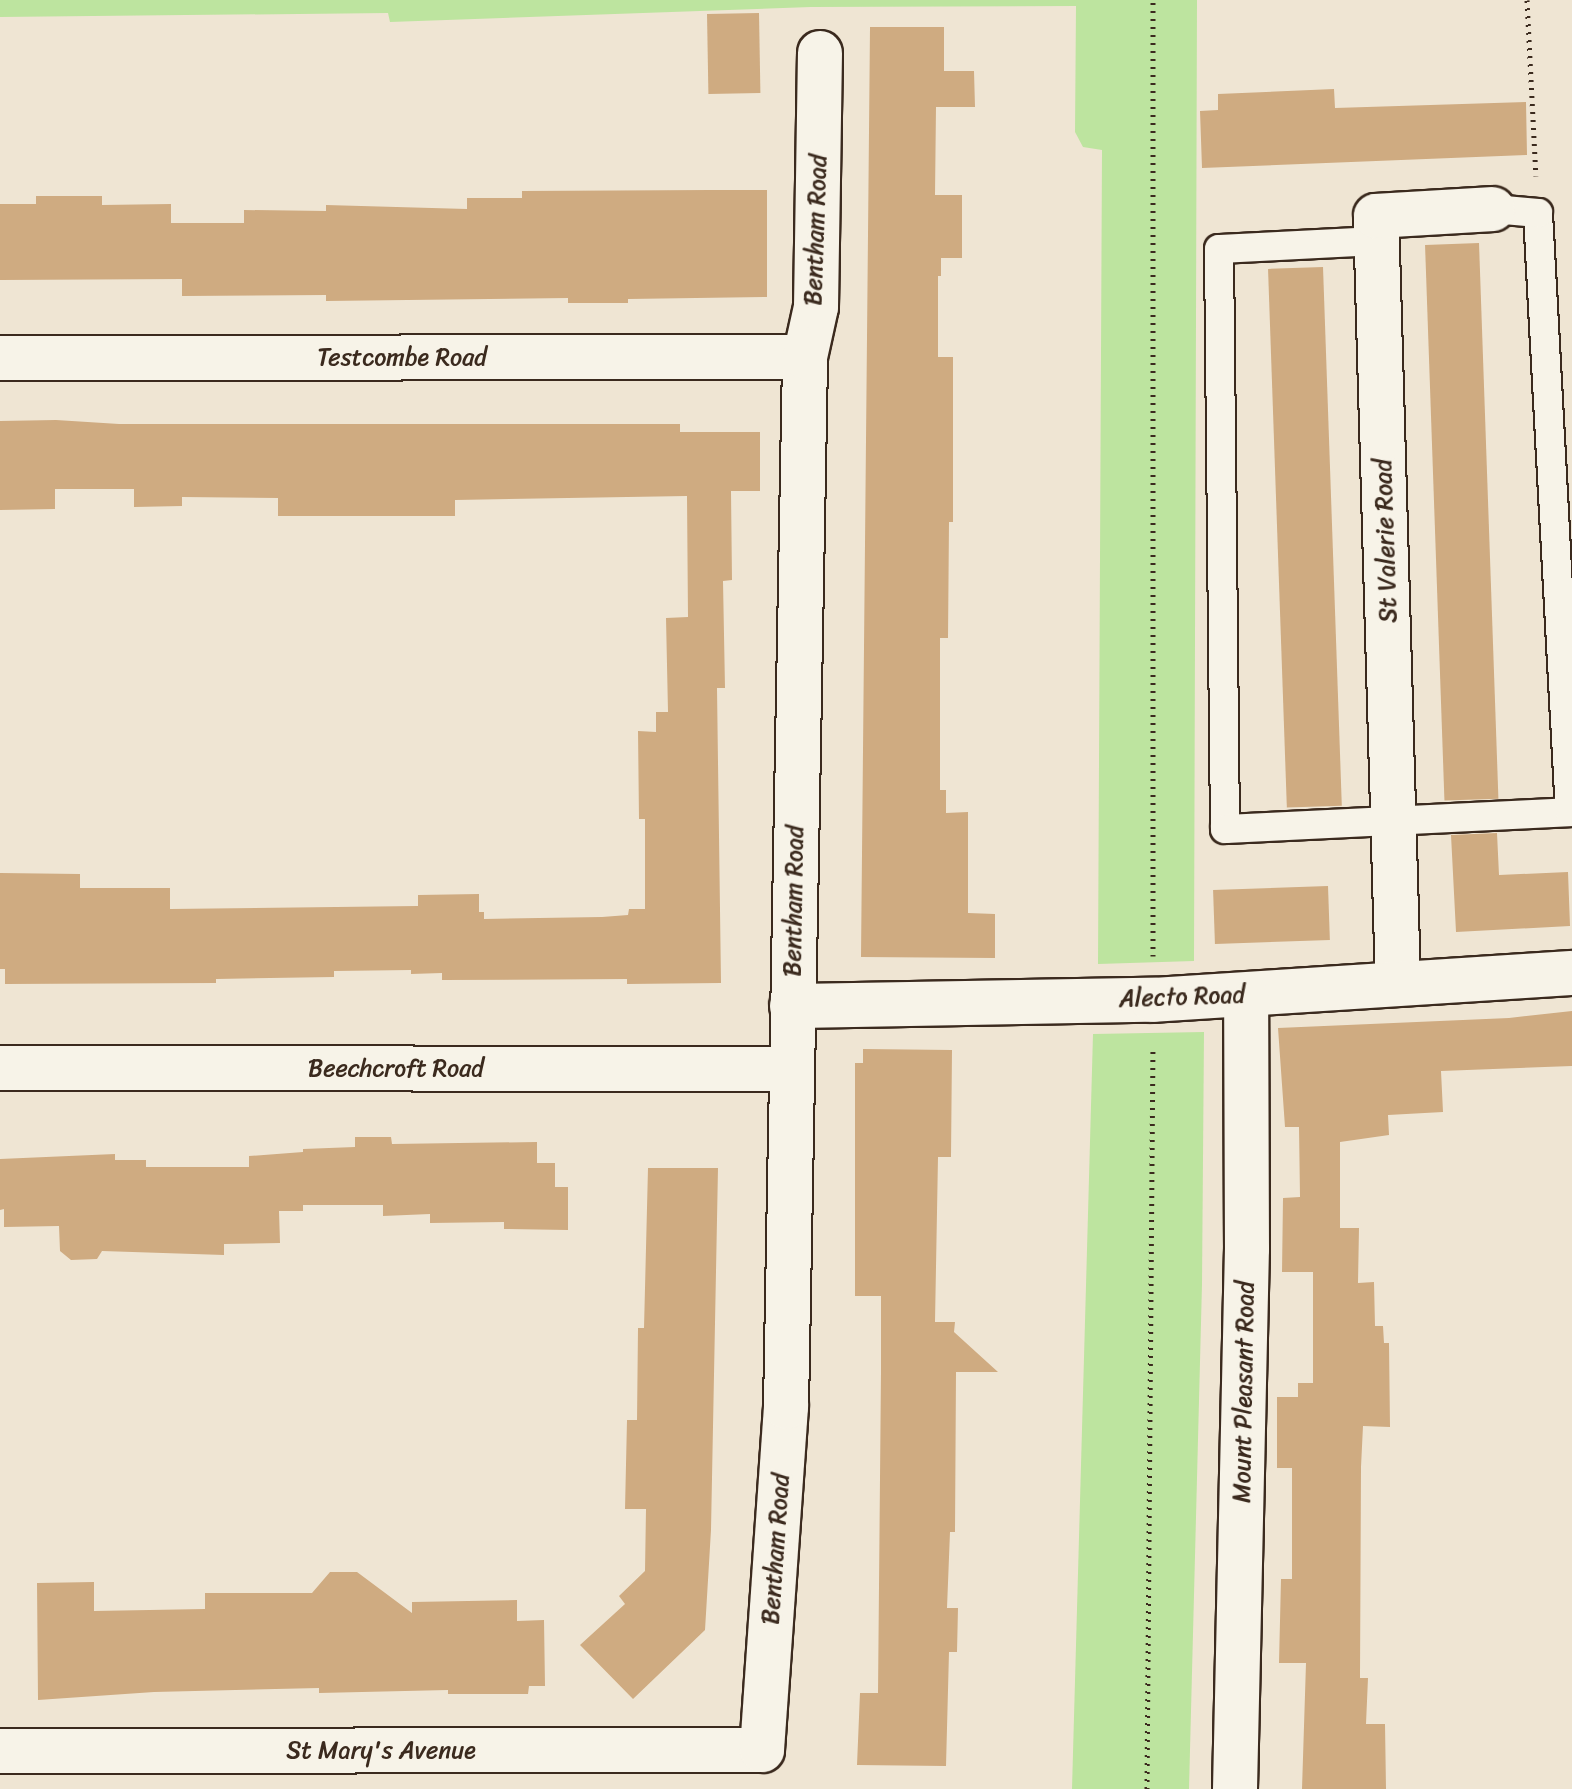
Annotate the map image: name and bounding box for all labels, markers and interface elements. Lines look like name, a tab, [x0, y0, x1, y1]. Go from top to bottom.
street label: Bentham Road	[799, 154, 833, 306]
street label: Testcombe Road	[317, 344, 487, 372]
street label: St Valerie Road	[1369, 459, 1403, 623]
street label: Bentham Road	[778, 825, 810, 977]
street label: Alecto Road	[1118, 980, 1246, 1014]
street label: Beechcroft Road	[308, 1055, 484, 1083]
street label: Mount Pleasant Road	[1228, 1280, 1260, 1504]
street label: Bentham Road	[756, 1472, 796, 1626]
street label: St Mary's Avenue	[287, 1737, 475, 1765]

